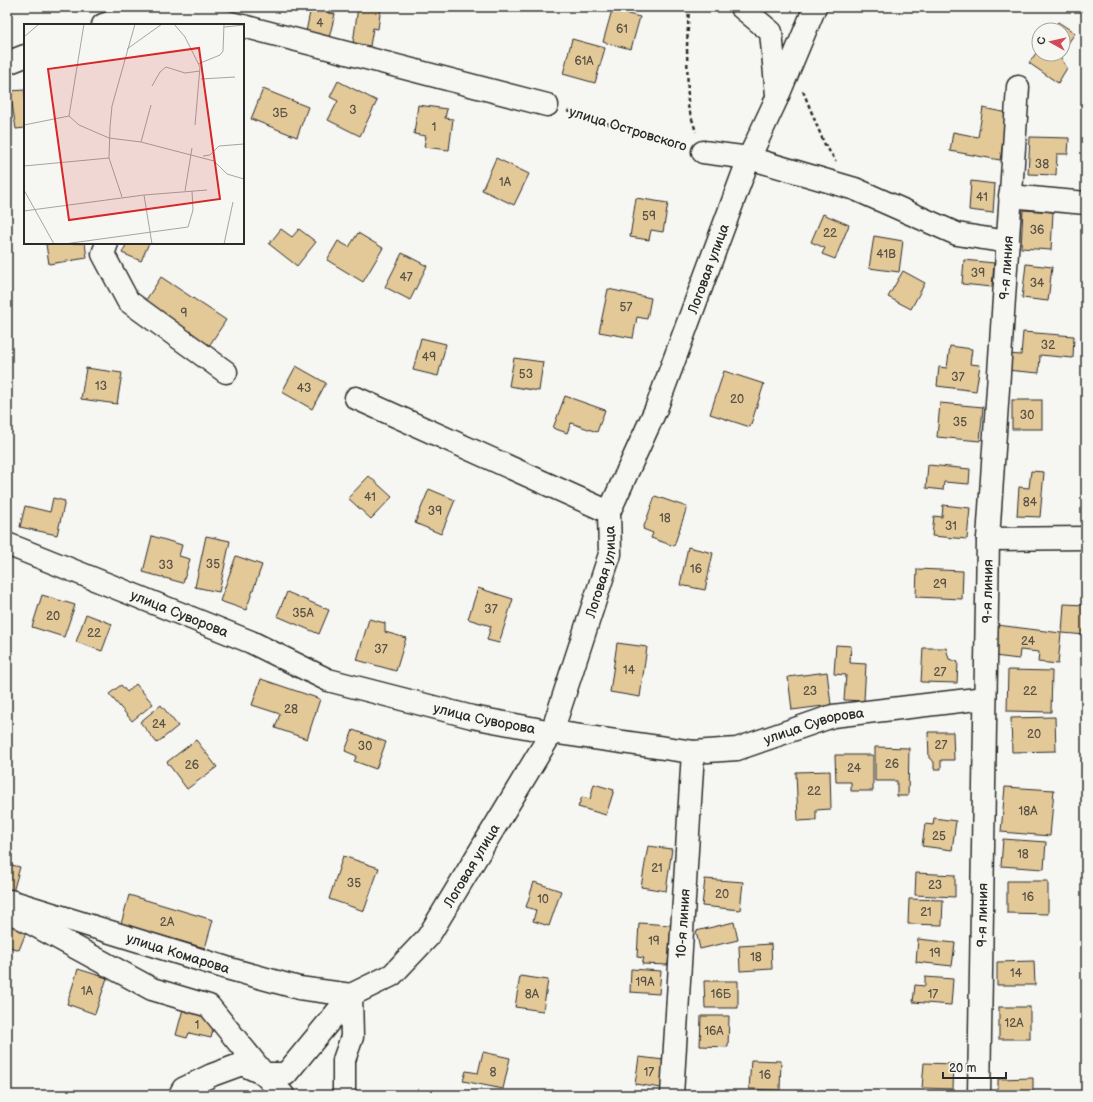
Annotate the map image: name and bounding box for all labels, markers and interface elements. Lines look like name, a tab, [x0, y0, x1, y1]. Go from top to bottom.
house number: 4	[316, 16, 324, 31]
house number: 61	[616, 22, 628, 37]
north arrow	[1031, 22, 1071, 62]
inset map	[24, 24, 244, 244]
text: С	[1035, 36, 1049, 45]
house number: 61А	[574, 54, 594, 69]
house number: 3	[349, 103, 357, 118]
street label: улица Островского	[567, 103, 689, 155]
house number: 3Б	[272, 106, 289, 121]
house number: 1	[432, 120, 436, 135]
house number: 38	[1035, 157, 1049, 172]
house number: 1А	[499, 175, 512, 190]
house number: 41	[976, 190, 988, 205]
house number: 59	[642, 209, 656, 224]
street label: Логовая улица	[683, 221, 733, 317]
house number: 36	[1030, 223, 1044, 238]
house number: 22	[823, 226, 837, 241]
street label: 9-я линия	[995, 235, 1017, 300]
house number: 41В	[876, 247, 896, 262]
house number: 39	[971, 266, 985, 281]
house number: 47	[399, 270, 413, 285]
house number: 34	[1030, 276, 1045, 291]
house number: 57	[620, 300, 632, 315]
house number: 9	[181, 306, 188, 321]
house number: 32	[1041, 338, 1055, 353]
house number: 49	[422, 350, 436, 365]
house number: 53	[519, 367, 533, 382]
house number: 37	[951, 370, 965, 385]
house number: 13	[95, 379, 107, 394]
house number: 43	[297, 381, 311, 396]
house number: 20	[730, 392, 744, 407]
house number: 30	[1020, 408, 1034, 423]
house number: 35	[953, 415, 967, 430]
house number: 41	[364, 490, 376, 505]
house number: 84	[1023, 495, 1038, 510]
house number: 39	[428, 504, 442, 519]
house number: 18	[659, 511, 671, 526]
house number: 31	[945, 519, 957, 534]
street label: Логовая улица	[581, 525, 619, 621]
house number: 35	[206, 557, 220, 572]
house number: 33	[159, 558, 173, 573]
street label: 9-я линия	[978, 559, 996, 623]
house number: 16	[690, 562, 702, 577]
house number: 29	[933, 577, 947, 592]
street label: улица Суворова	[128, 586, 232, 641]
house number: 37	[484, 602, 498, 617]
house number: 35А	[292, 606, 314, 621]
house number: 20	[46, 609, 60, 624]
house number: 22	[87, 626, 101, 641]
house number: 24	[1021, 634, 1036, 649]
house number: 37	[374, 642, 388, 657]
house number: 14	[623, 663, 636, 678]
house number: 27	[934, 665, 947, 680]
house number: 23	[803, 684, 817, 699]
house number: 22	[1023, 684, 1037, 699]
street label: улица Суворова	[432, 699, 538, 737]
house number: 28	[284, 702, 298, 717]
street label: улица Суворова	[761, 704, 866, 748]
house number: 24	[152, 717, 167, 732]
house number: 20	[1027, 727, 1041, 742]
house number: 27	[935, 738, 948, 753]
house number: 30	[358, 739, 372, 754]
house number: 26	[885, 757, 899, 772]
house number: 26	[185, 758, 199, 773]
house number: 24	[847, 761, 862, 776]
house number: 22	[807, 784, 821, 799]
house number: 18А	[1019, 804, 1038, 819]
street label: Логовая улица	[439, 820, 503, 911]
house number: 25	[932, 829, 946, 844]
house number: 18	[1017, 847, 1029, 862]
house number: 21	[651, 861, 663, 876]
house number: 35	[347, 876, 361, 891]
house number: 23	[928, 878, 942, 893]
street label: 9-я линия	[973, 883, 991, 947]
house number: 20	[715, 887, 729, 902]
street label: 10-я линия	[672, 888, 693, 959]
house number: 16	[1022, 890, 1034, 905]
house number: 10	[537, 892, 549, 907]
house number: 21	[920, 905, 932, 920]
house number: 2А	[160, 915, 175, 930]
street label: улица Комарова	[124, 929, 233, 977]
house number: 19	[648, 934, 660, 949]
house number: 19	[929, 946, 941, 961]
house number: 18	[750, 950, 762, 965]
house number: 14	[1010, 966, 1023, 981]
house number: 19А	[636, 975, 655, 990]
house number: 1А	[81, 984, 94, 999]
house number: 8А	[525, 987, 540, 1002]
house number: 16Б	[711, 987, 732, 1002]
house number: 17	[928, 987, 938, 1002]
house number: 12А	[1005, 1016, 1024, 1031]
house number: 1	[195, 1018, 199, 1033]
house number: 16А	[704, 1024, 724, 1039]
scale bar	[943, 1054, 1006, 1080]
text: 20 m	[949, 1061, 976, 1076]
house number: 8	[490, 1065, 497, 1080]
house number: 17	[644, 1065, 654, 1080]
house number: 16	[759, 1068, 771, 1083]

